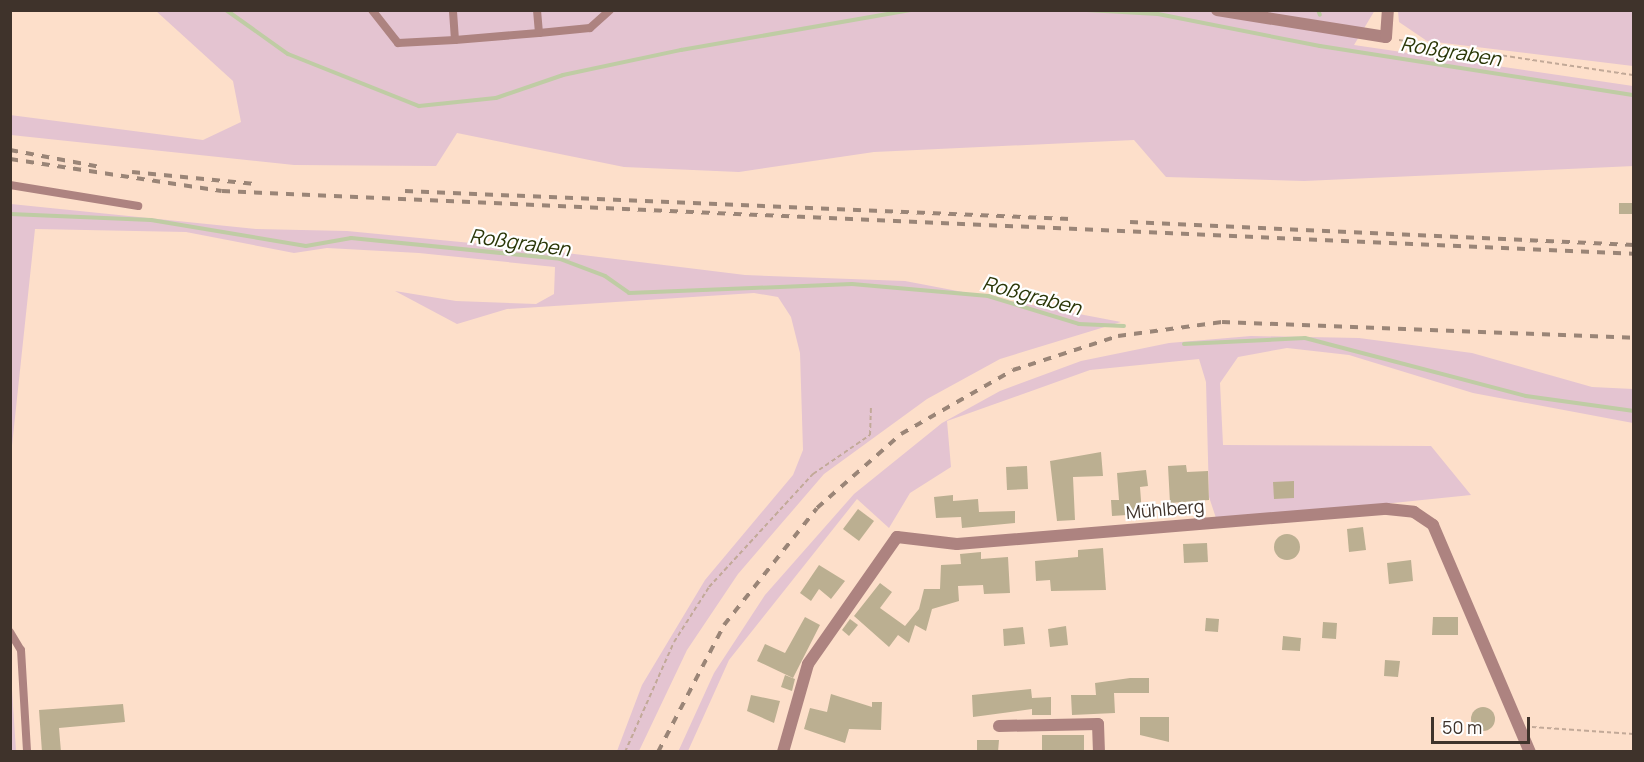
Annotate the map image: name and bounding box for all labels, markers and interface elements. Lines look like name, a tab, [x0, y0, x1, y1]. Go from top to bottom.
water label: Roßgraben	[1399, 31, 1503, 71]
water label: Roßgraben	[468, 223, 572, 261]
water label: Roßgraben	[980, 270, 1084, 320]
street label: Mühlberg	[1125, 495, 1205, 523]
scale bar	[1434, 705, 1533, 743]
text: 50 m	[1442, 715, 1482, 739]

